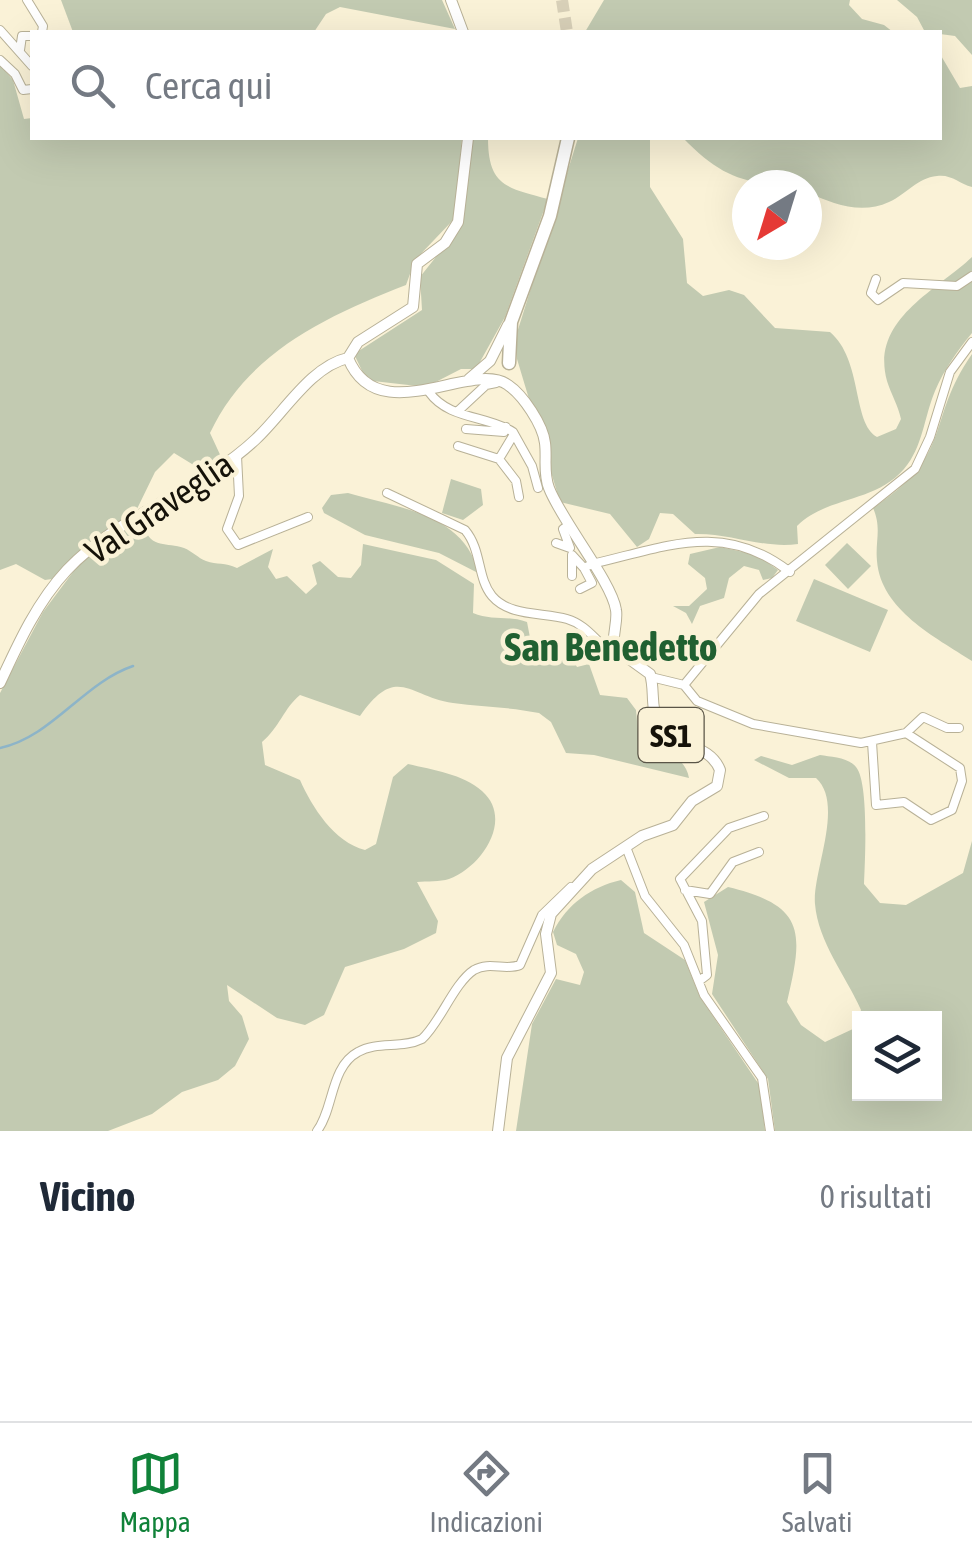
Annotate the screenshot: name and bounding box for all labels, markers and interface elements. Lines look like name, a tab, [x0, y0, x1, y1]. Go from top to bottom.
search box	[30, 30, 942, 140]
icon: search	[65, 58, 120, 113]
text: Cerca qui	[145, 64, 273, 107]
north arrow	[732, 170, 822, 260]
street label: Val Graveglia	[78, 443, 240, 571]
district label: San Benedetto	[504, 624, 718, 669]
road number: SS1	[638, 708, 704, 762]
map controls	[852, 1011, 942, 1101]
button: layers	[852, 1011, 942, 1101]
text: Vicino	[40, 1172, 136, 1220]
text: 0 risultati	[820, 1178, 932, 1215]
tab: Mappa	[119, 1446, 191, 1538]
tab: Indicazioni	[430, 1446, 543, 1538]
tab: Salvati	[782, 1446, 853, 1538]

